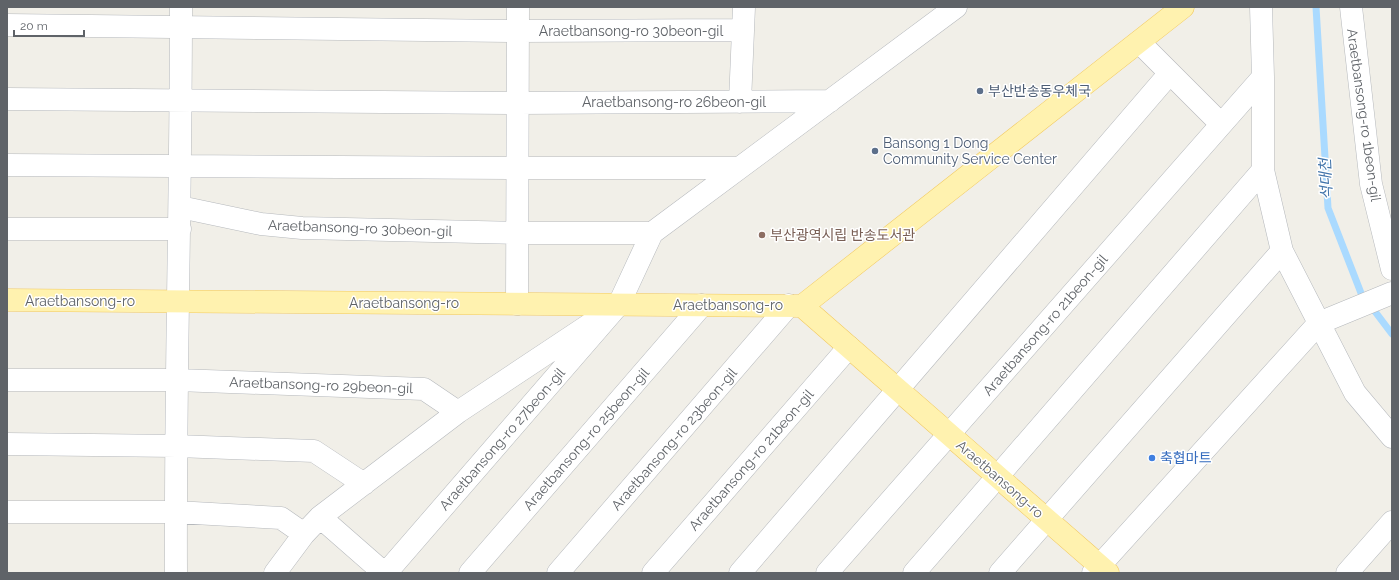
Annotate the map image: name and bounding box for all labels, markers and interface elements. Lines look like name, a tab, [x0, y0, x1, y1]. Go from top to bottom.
scale bar	[14, 12, 84, 38]
text: 20 m	[20, 19, 48, 33]
street label: Araetbansong-ro 30beon-gil	[539, 23, 723, 39]
street label: Araetbansong-ro 1beon-gil	[1344, 28, 1384, 203]
place label: 부산반송동우체국	[988, 83, 1091, 99]
marker: 부산반송동우체국	[975, 86, 985, 96]
street label: Araetbansong-ro 26beon-gil	[582, 94, 766, 110]
place label: Bansong 1 Dong Community Service Center	[883, 135, 1057, 167]
marker: Bansong 1 Dong Community Service Center	[870, 146, 880, 156]
water label: 석대천	[1316, 156, 1336, 200]
street label: Araetbansong-ro 30beon-gil	[268, 217, 453, 239]
place label: 부산광역시립 반송도서관	[770, 227, 915, 243]
marker: 부산광역시립 반송도서관	[757, 230, 767, 240]
street label: Araetbansong-ro 21beon-gil	[979, 251, 1111, 399]
street label: Araetbansong-ro	[25, 293, 135, 309]
street label: Araetbansong-ro	[349, 295, 459, 311]
street label: Araetbansong-ro	[673, 297, 783, 313]
street label: Araetbansong-ro 27beon-gil	[436, 364, 568, 513]
street label: Araetbansong-ro 25beon-gil	[520, 364, 652, 513]
street label: Araetbansong-ro 23beon-gil	[608, 364, 740, 513]
street label: Araetbansong-ro 29beon-gil	[229, 374, 413, 396]
street label: Araetbansong-ro 21beon-gil	[685, 386, 817, 534]
street label: Araetbansong-ro	[953, 437, 1047, 521]
place label: 축협마트	[1160, 450, 1212, 466]
marker: 축협마트	[1147, 453, 1157, 463]

